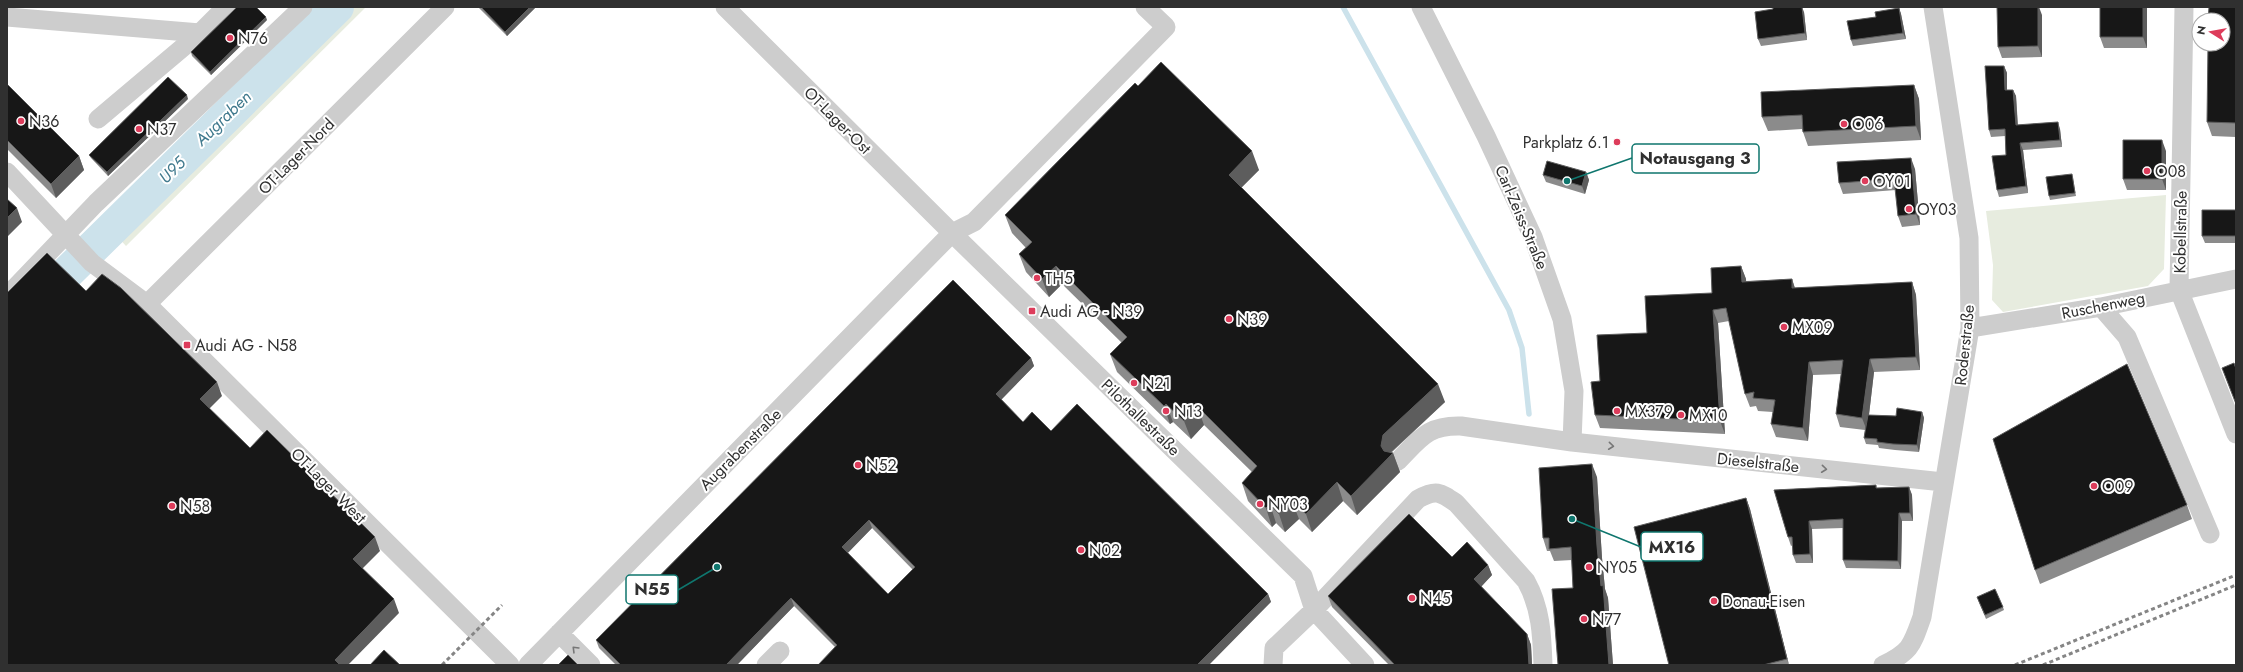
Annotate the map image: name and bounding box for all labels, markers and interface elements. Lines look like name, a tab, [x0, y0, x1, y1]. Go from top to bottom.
north arrow	[2191, 12, 2231, 52]
text: N	[2192, 24, 2210, 36]
place label: N76	[238, 27, 268, 50]
marker: N76	[225, 33, 235, 43]
street label: OT-Lager-Ost	[799, 81, 877, 159]
water label: Augraben	[189, 85, 257, 152]
place label: N36	[29, 110, 59, 133]
street label: OT-Lager-Nord	[253, 113, 340, 200]
place label: O06	[1852, 113, 1883, 136]
marker: N36	[16, 116, 26, 126]
place label: N37	[147, 118, 177, 141]
marker: O06	[1839, 119, 1849, 129]
marker: N37	[134, 124, 144, 134]
place label: Parkplatz 6.1	[1523, 131, 1609, 154]
marker: Parkplatz 6.1	[1612, 137, 1622, 147]
callout: Notausgang 3	[1632, 144, 1759, 173]
text: Notausgang 3	[1640, 146, 1751, 170]
water label: U95	[153, 150, 192, 189]
place label: O08	[2155, 160, 2186, 183]
street label: Carl-Zeiss-Straße	[1489, 162, 1554, 273]
marker: O08	[2142, 166, 2152, 176]
place label: OY01	[1873, 170, 1911, 193]
marker: OY01	[1860, 176, 1870, 186]
street label: Kobellstraße	[2168, 190, 2193, 274]
place label: OY03	[1917, 198, 1957, 221]
marker: OY03	[1904, 204, 1914, 214]
place label: TH5	[1045, 267, 1073, 290]
marker: TH5	[1032, 273, 1042, 283]
street label: Ruschenweg	[2059, 286, 2147, 325]
place label: Audi AG - N39	[1040, 300, 1143, 323]
street label: Roderstraße	[1949, 303, 1980, 387]
marker: Audi AG - N39	[1027, 306, 1037, 316]
place label: N39	[1237, 308, 1267, 331]
marker: N39	[1224, 314, 1234, 324]
place label: MX09	[1792, 316, 1833, 339]
marker: MX09	[1779, 322, 1789, 332]
place label: Audi AG - N58	[195, 334, 297, 357]
marker: Audi AG - N58	[182, 340, 192, 350]
place label: N21	[1142, 372, 1171, 395]
street label: Pilothallestraße	[1096, 374, 1185, 461]
marker: N21	[1129, 378, 1139, 388]
place label: N13	[1174, 400, 1203, 423]
place label: MX379	[1625, 400, 1673, 423]
street label: Augrabenstraße	[694, 403, 786, 495]
place label: MX10	[1689, 404, 1728, 427]
marker: N13	[1161, 406, 1171, 416]
marker: MX379	[1612, 406, 1622, 416]
marker: MX10	[1676, 410, 1686, 420]
one-way arrow	[1608, 441, 1614, 450]
street label: OT-Lager West	[286, 442, 372, 528]
street label: Dieselstraße	[1716, 447, 1800, 478]
place label: N52	[866, 454, 897, 477]
marker: N52	[853, 460, 863, 470]
one-way arrow	[1821, 464, 1827, 473]
place label: O09	[2102, 475, 2133, 498]
marker: O09	[2089, 481, 2099, 491]
place label: NY03	[1268, 493, 1308, 516]
place label: N58	[180, 495, 210, 518]
marker: NY03	[1255, 499, 1265, 509]
marker: N58	[167, 501, 177, 511]
callout: MX16	[1641, 532, 1703, 561]
text: MX16	[1649, 535, 1695, 559]
place label: N02	[1089, 539, 1120, 562]
marker: N02	[1076, 545, 1086, 555]
place label: NY05	[1597, 556, 1637, 579]
marker: NY05	[1584, 562, 1594, 572]
callout: N55	[626, 575, 678, 604]
text: N55	[634, 577, 670, 601]
place label: N45	[1420, 587, 1451, 610]
place label: Donau-Eisen	[1722, 590, 1806, 613]
marker: N45	[1407, 593, 1417, 603]
marker: Donau-Eisen	[1709, 596, 1719, 606]
place label: N77	[1592, 608, 1622, 631]
marker: N77	[1579, 614, 1589, 624]
one-way arrow	[572, 646, 580, 654]

